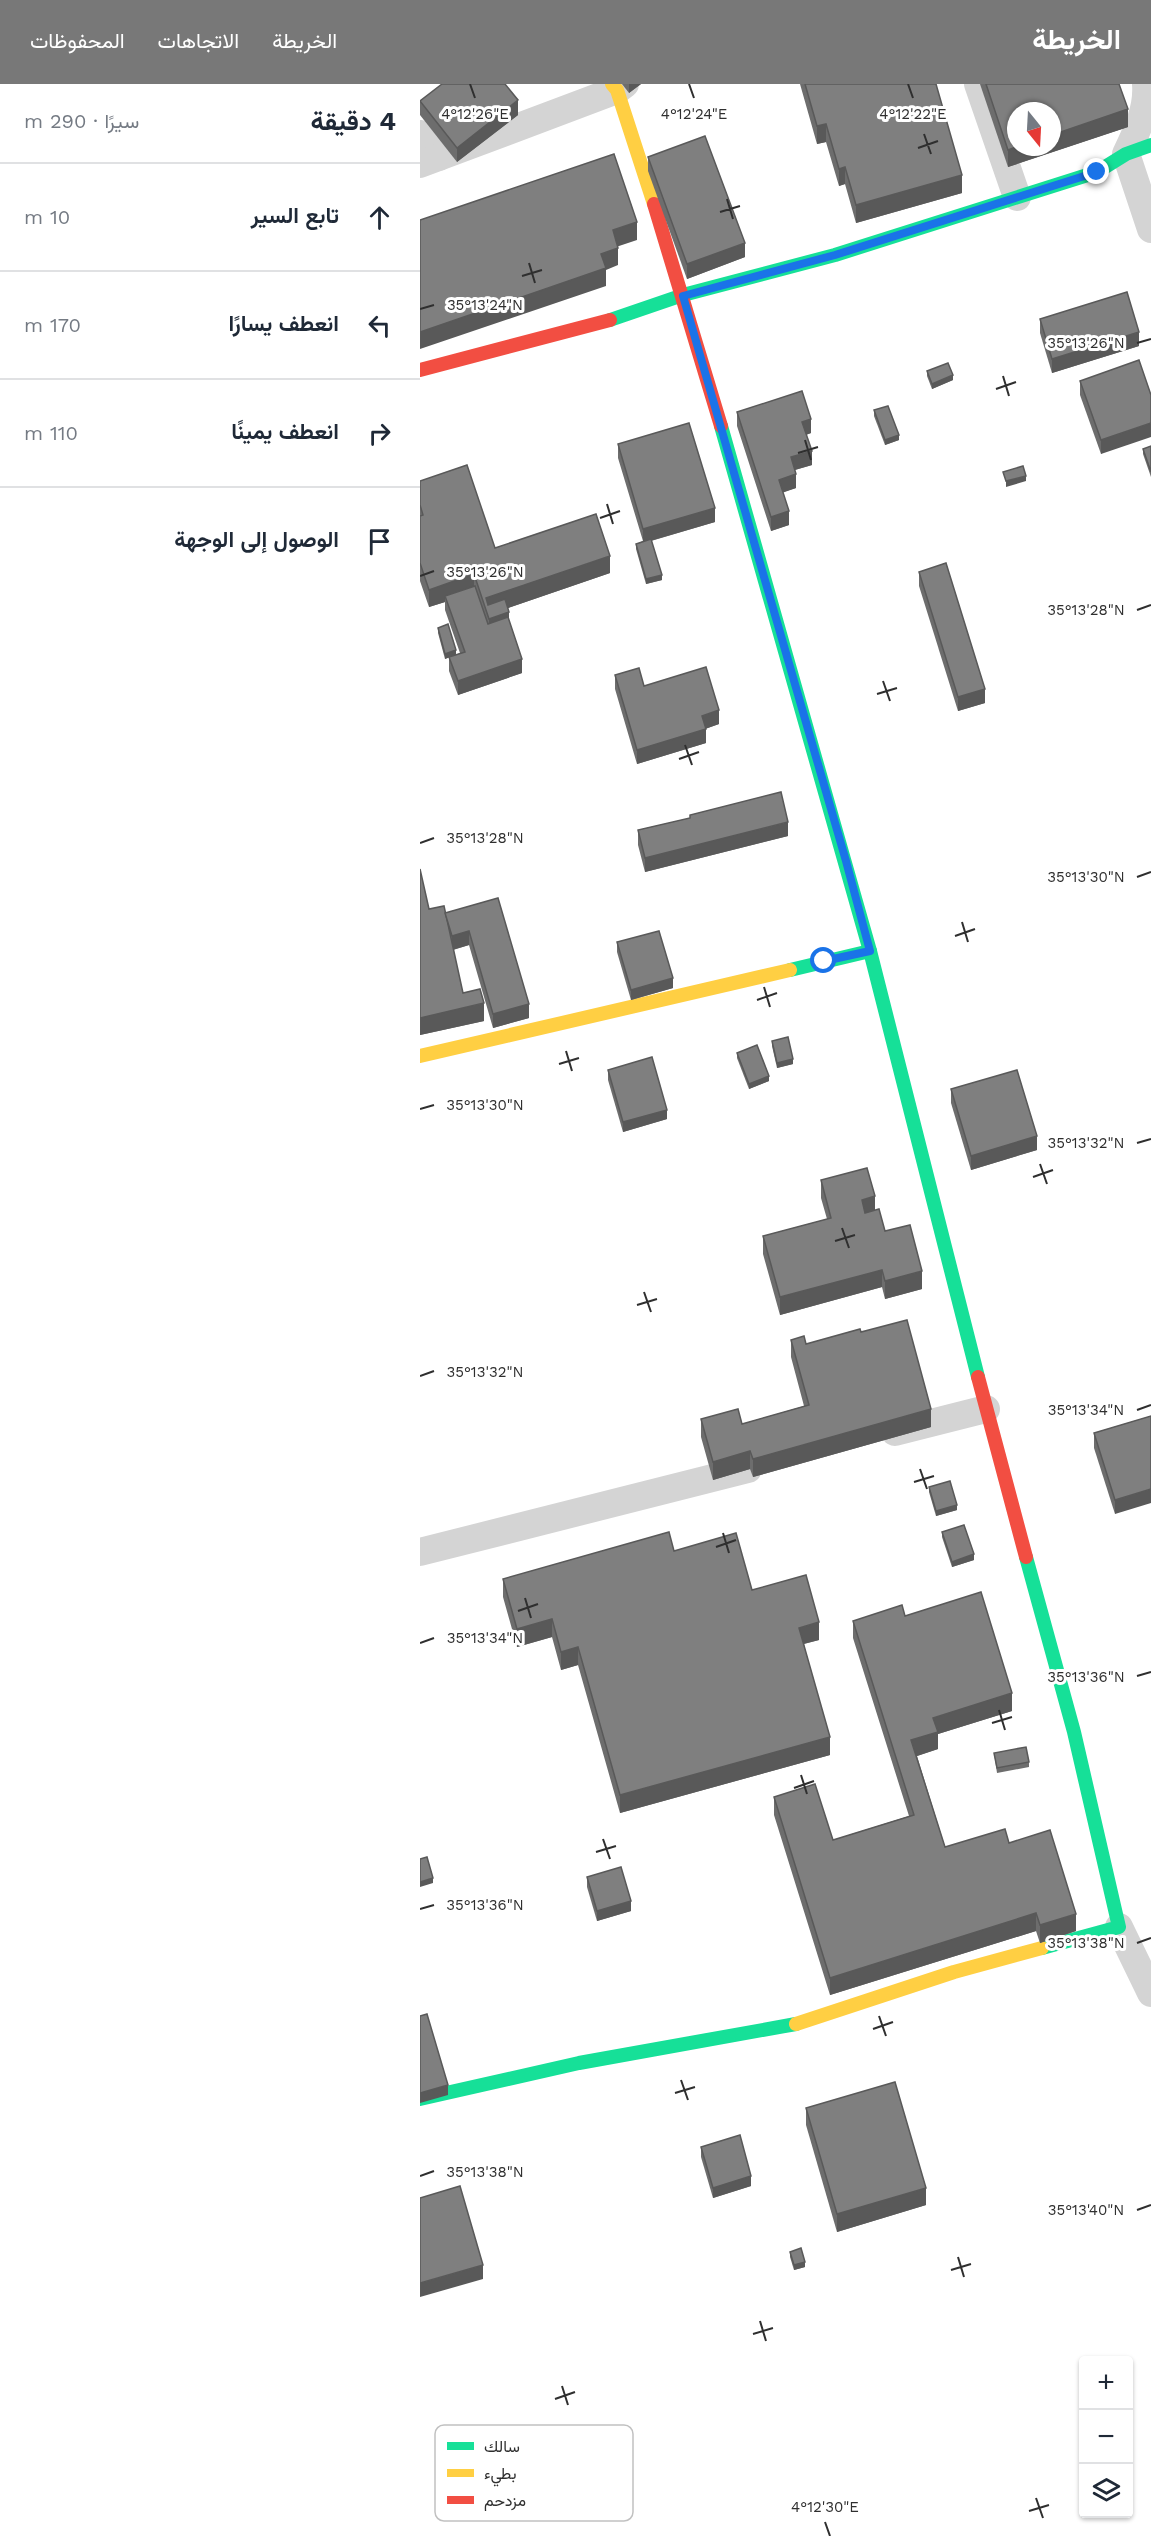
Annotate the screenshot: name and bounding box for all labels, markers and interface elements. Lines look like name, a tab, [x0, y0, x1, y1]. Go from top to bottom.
text: الخريطة	[1032, 23, 1121, 56]
text: المحفوظات	[30, 28, 125, 53]
text: الاتجاهات	[158, 28, 239, 53]
text: الخريطة	[272, 28, 337, 53]
north arrow	[1007, 102, 1061, 156]
text: 4°12'26"E	[441, 105, 509, 123]
text: 4°12'24"E	[661, 105, 727, 123]
text: 4°12'22"E	[879, 105, 947, 123]
text: 4 دقيقة	[310, 106, 396, 136]
text: سيرًا · 290 m	[24, 109, 139, 133]
route end	[1083, 158, 1109, 184]
icon: ahead	[363, 201, 396, 234]
text: تابع السير	[251, 203, 339, 228]
text: 10 m	[24, 205, 70, 229]
text: 35°13'24"N	[447, 296, 523, 314]
icon: left	[363, 309, 396, 342]
text: انعطف يسارًا	[229, 311, 339, 336]
text: 170 m	[24, 313, 81, 337]
text: 35°13'26"N	[1047, 334, 1125, 352]
icon: right	[363, 417, 396, 450]
text: انعطف يمينًا	[231, 419, 339, 444]
text: 110 m	[24, 421, 78, 445]
icon: arrive	[363, 525, 396, 558]
text: الوصول إلى الوجهة	[174, 527, 339, 552]
text: 35°13'26"N	[446, 563, 524, 581]
text: 35°13'28"N	[1047, 601, 1125, 619]
text: 35°13'28"N	[446, 829, 524, 847]
text: 35°13'30"N	[1047, 868, 1125, 886]
route start	[810, 947, 836, 973]
text: 35°13'30"N	[446, 1096, 524, 1114]
text: 35°13'32"N	[1047, 1134, 1125, 1152]
text: 35°13'32"N	[446, 1363, 524, 1381]
text: 35°13'34"N	[1048, 1401, 1124, 1419]
text: 35°13'34"N	[447, 1629, 523, 1647]
text: 35°13'36"N	[1047, 1668, 1125, 1686]
text: 35°13'36"N	[446, 1896, 524, 1914]
text: 35°13'38"N	[1047, 1934, 1125, 1952]
text: 35°13'38"N	[446, 2163, 524, 2181]
text: 35°13'40"N	[1048, 2201, 1124, 2219]
map controls	[1079, 2356, 1133, 2518]
button: +	[1079, 2356, 1133, 2410]
button: −	[1079, 2410, 1133, 2464]
legend	[435, 2425, 633, 2521]
text: سالك	[484, 2437, 520, 2456]
text: بطيء	[484, 2464, 516, 2487]
button: layers	[1079, 2464, 1133, 2518]
text: مزدحم	[484, 2491, 526, 2511]
text: 4°12'30"E	[791, 2498, 859, 2516]

